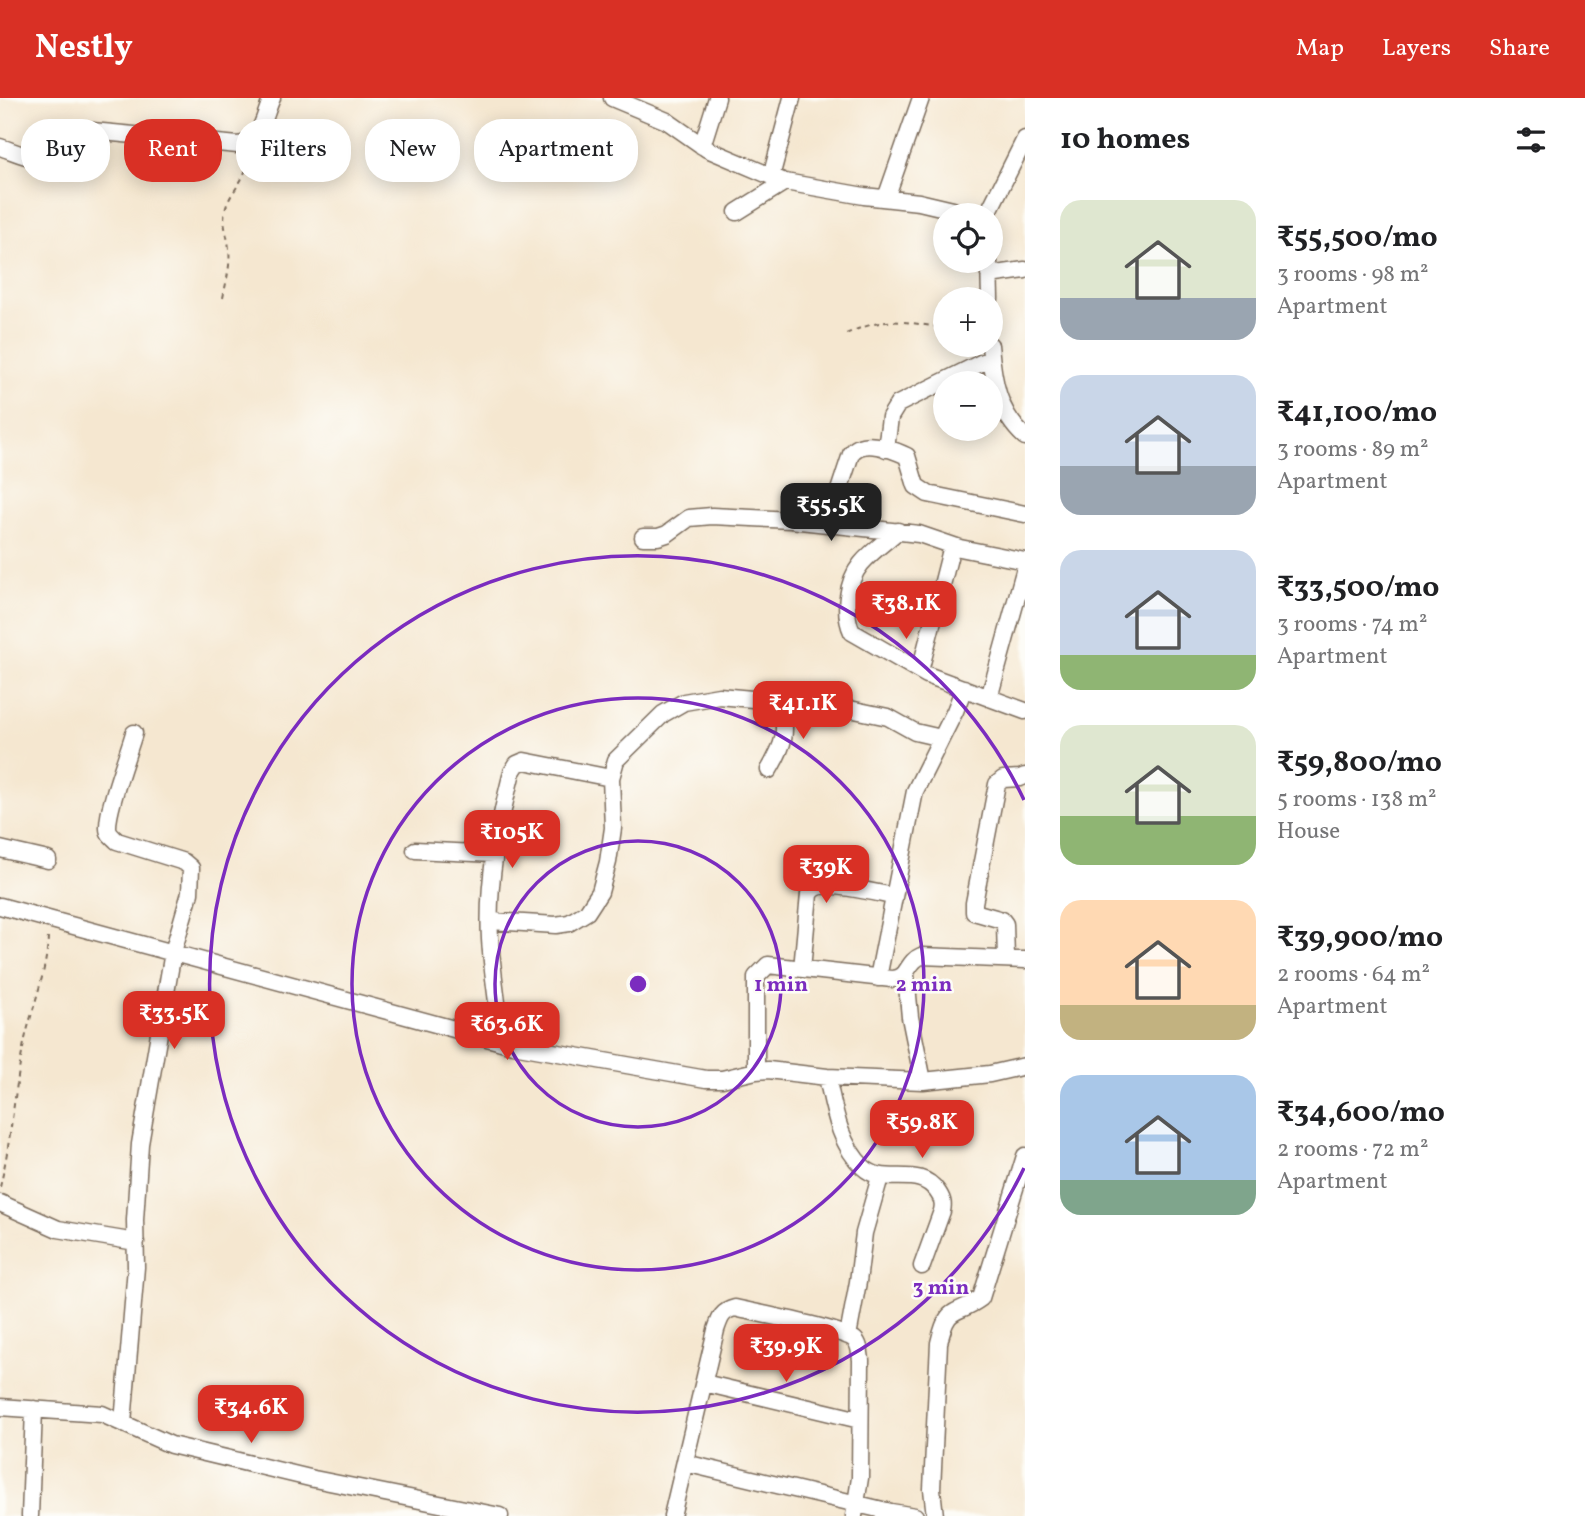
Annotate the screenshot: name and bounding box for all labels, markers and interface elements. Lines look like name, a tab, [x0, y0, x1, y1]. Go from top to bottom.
text: Nestly	[35, 26, 133, 72]
text: Map	[1296, 32, 1344, 66]
text: Layers	[1382, 32, 1451, 66]
text: Share	[1489, 32, 1550, 66]
chip: Buy	[21, 119, 110, 182]
chip: Rent	[124, 119, 222, 182]
chip: Filters	[236, 119, 351, 182]
chip: New	[365, 119, 460, 182]
chip: Apartment	[474, 119, 638, 182]
text: 10 homes	[1060, 119, 1190, 161]
icon: filters	[1512, 121, 1550, 159]
map controls	[933, 203, 1003, 441]
button: locate	[933, 203, 1003, 273]
text: ₹55,500/mo	[1277, 217, 1438, 259]
icon: home	[1116, 228, 1200, 312]
text: 3 rooms · 98 m²	[1277, 259, 1429, 291]
button: +	[933, 287, 1003, 357]
text: Apartment	[1277, 291, 1388, 323]
button: −	[933, 371, 1003, 441]
text: ₹41,100/mo	[1277, 392, 1437, 434]
icon: home	[1116, 403, 1200, 487]
text: 3 rooms · 89 m²	[1277, 434, 1429, 466]
text: Apartment	[1277, 466, 1388, 498]
pin: ₹55.5K	[774, 484, 888, 543]
text: ₹55.5K	[797, 490, 865, 522]
text: ₹33,500/mo	[1277, 567, 1439, 609]
icon: home	[1116, 578, 1200, 662]
pin: ₹38.1K	[849, 582, 963, 641]
text: ₹38.1K	[871, 588, 941, 620]
text: 3 rooms · 74 m²	[1277, 609, 1427, 641]
text: Apartment	[1277, 641, 1388, 673]
pin: ₹41.1K	[746, 682, 860, 741]
text: ₹41.1K	[769, 688, 837, 720]
text: ₹59,800/mo	[1277, 742, 1442, 784]
icon: home	[1116, 753, 1200, 837]
text: 5 rooms · 138 m²	[1277, 784, 1437, 816]
pin: ₹105K	[463, 810, 561, 870]
text: House	[1277, 816, 1340, 848]
text: ₹105K	[480, 817, 544, 849]
pin: ₹39K	[785, 846, 867, 905]
text: ₹39K	[799, 852, 853, 884]
text: ₹39,900/mo	[1277, 917, 1443, 959]
icon: home	[1116, 928, 1200, 1012]
text: 2 rooms · 64 m²	[1277, 959, 1430, 991]
text: 1 min	[754, 971, 808, 1000]
text: 2 min	[896, 971, 952, 1000]
centre of rings	[626, 972, 650, 996]
text: Apartment	[1277, 991, 1388, 1023]
pin: ₹33.5K	[117, 992, 231, 1051]
text: ₹33.5K	[139, 998, 209, 1030]
pin: ₹63.6K	[450, 1002, 564, 1062]
text: ₹63.6K	[471, 1009, 543, 1041]
text: ₹34,600/mo	[1277, 1092, 1445, 1134]
pin: ₹59.8K	[865, 1100, 979, 1160]
icon: home	[1116, 1103, 1200, 1187]
text: ₹59.8K	[886, 1107, 958, 1139]
text: 2 rooms · 72 m²	[1277, 1134, 1428, 1166]
text: Apartment	[1277, 1166, 1388, 1198]
text: 3 min	[913, 1274, 969, 1303]
pin: ₹39.9K	[729, 1324, 843, 1384]
text: ₹39.9K	[750, 1331, 822, 1363]
pin: ₹34.6K	[194, 1386, 308, 1445]
text: ₹34.6K	[214, 1392, 288, 1424]

